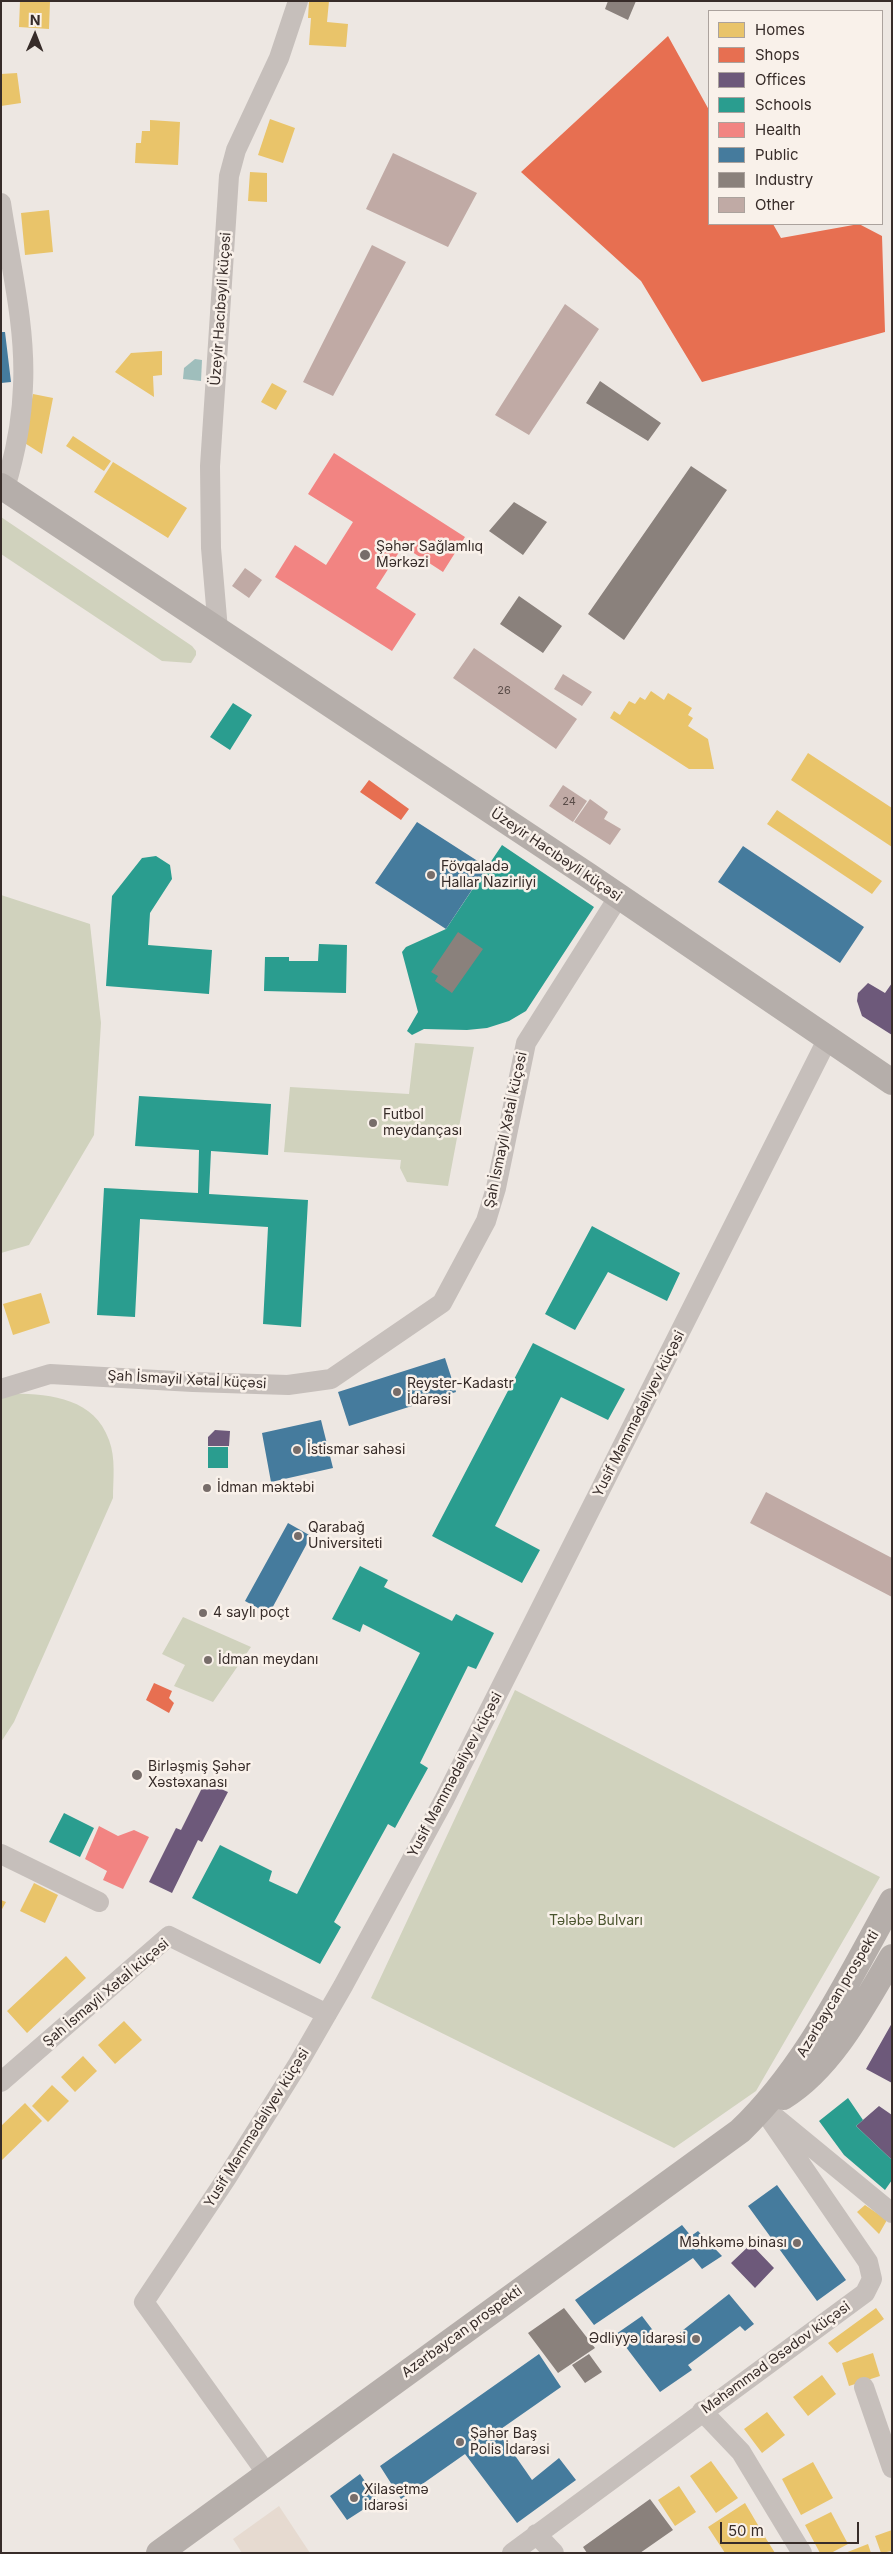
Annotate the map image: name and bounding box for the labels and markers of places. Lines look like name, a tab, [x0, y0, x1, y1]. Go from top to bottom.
place label: Şəhər Sağlamlıq Mərkəzi	[376, 539, 483, 572]
marker: Şəhər Sağlamlıq Mərkəzi	[358, 548, 372, 562]
place label: Fövqaladə Hallar Nazirliyi	[441, 859, 536, 892]
marker: Fövqaladə Hallar Nazirliyi	[425, 869, 437, 881]
place label: Futbol meydançası	[383, 1107, 462, 1140]
marker: Futbol meydançası	[367, 1117, 379, 1129]
place label: Reyster-Kadastr İdarəsi	[407, 1376, 514, 1408]
marker: Reyster-Kadastr İdarəsi	[391, 1386, 403, 1398]
place label: İstismar sahəsi	[307, 1442, 405, 1458]
marker: İstismar sahəsi	[291, 1444, 303, 1456]
place label: İdman məktəbi	[217, 1480, 314, 1496]
marker: İdman məktəbi	[201, 1482, 213, 1494]
place label: Qarabağ Universiteti	[308, 1520, 382, 1552]
marker: Qarabağ Universiteti	[292, 1530, 304, 1542]
place label: 4 saylı poçt	[213, 1605, 289, 1621]
marker: 4 saylı poçt	[197, 1607, 209, 1619]
place label: İdman meydanı	[218, 1652, 319, 1668]
marker: İdman meydanı	[202, 1654, 214, 1666]
place label: Birləşmiş Şəhər Xəstəxanası	[148, 1759, 251, 1791]
marker: Birləşmiş Şəhər Xəstəxanası	[130, 1768, 144, 1782]
place label: Məhkəmə binası	[679, 2235, 787, 2251]
marker: Məhkəmə binası	[791, 2237, 803, 2249]
place label: Ədliyyə idarəsi	[589, 2331, 686, 2347]
marker: Ədliyyə idarəsi	[690, 2333, 702, 2345]
place label: Şəhər Baş Polis İdarəsi	[470, 2426, 550, 2458]
marker: Şəhər Baş Polis İdarəsi	[454, 2436, 466, 2448]
place label: Xilasetmə idarəsi	[364, 2482, 429, 2514]
marker: Xilasetmə idarəsi	[348, 2492, 360, 2504]

